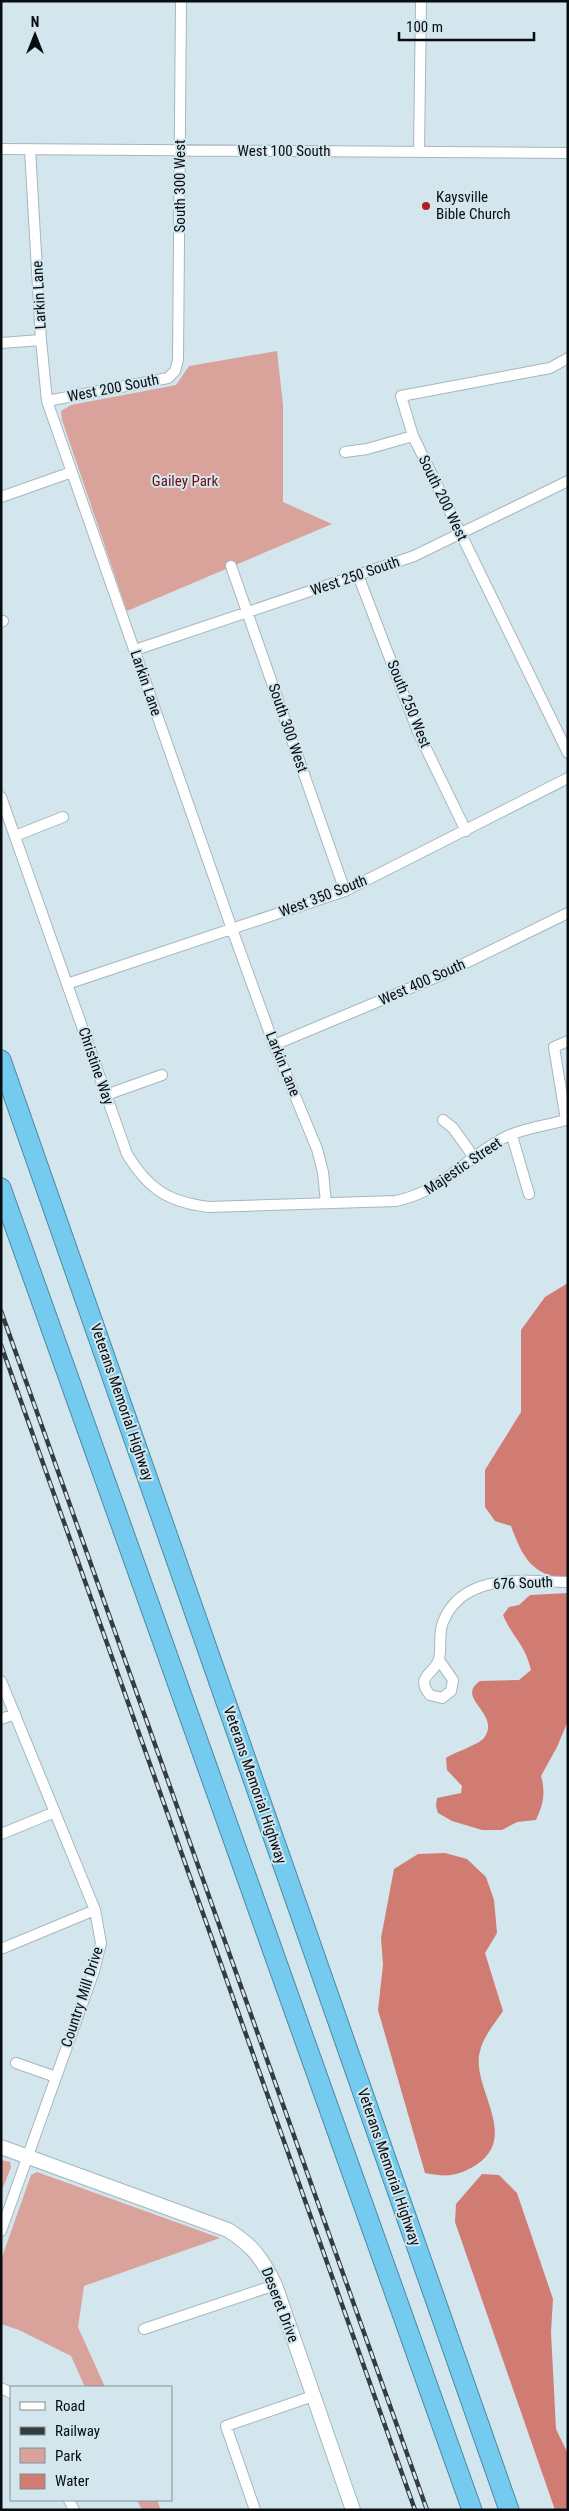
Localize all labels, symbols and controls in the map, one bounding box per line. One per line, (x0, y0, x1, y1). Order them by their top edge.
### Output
north arrow (10, 10, 60, 60)
scale bar (399, 10, 534, 42)
text: N (31, 14, 39, 30)
text: 100 m (406, 18, 443, 36)
street label: South 300 West (171, 140, 189, 232)
street label: West 100 South (238, 142, 330, 160)
place label: Kaysville Bible Church (436, 188, 511, 223)
marker: Kaysville Bible Church (420, 200, 432, 212)
street label: Larkin Lane (28, 260, 50, 330)
street label: West 200 South (66, 370, 160, 406)
street label: South 200 West (415, 452, 471, 544)
park label: Gailey Park (152, 472, 218, 490)
street label: West 250 South (308, 552, 402, 600)
street label: Larkin Lane (126, 648, 166, 718)
street label: South 250 West (383, 658, 435, 750)
street label: South 300 West (264, 681, 312, 775)
street label: West 350 South (276, 871, 370, 921)
street label: West 400 South (376, 955, 468, 1009)
street label: Christine Way (74, 1025, 118, 1107)
street label: Larkin Lane (262, 1029, 304, 1099)
street label: Majestic Street (421, 1134, 505, 1198)
street label: Veterans Memorial Highway (87, 1321, 157, 1483)
street label: 676 South (493, 1573, 553, 1593)
street label: Veterans Memorial Highway (220, 1704, 290, 1866)
street label: Country Mill Drive (57, 1945, 107, 2049)
street label: Veterans Memorial Highway (354, 2086, 424, 2248)
street label: Deseret Drive (257, 2265, 303, 2345)
legend (10, 2386, 172, 2501)
text: Road (55, 2397, 85, 2415)
text: Railway (55, 2422, 100, 2440)
text: Park (55, 2447, 82, 2465)
text: Water (55, 2472, 90, 2490)

